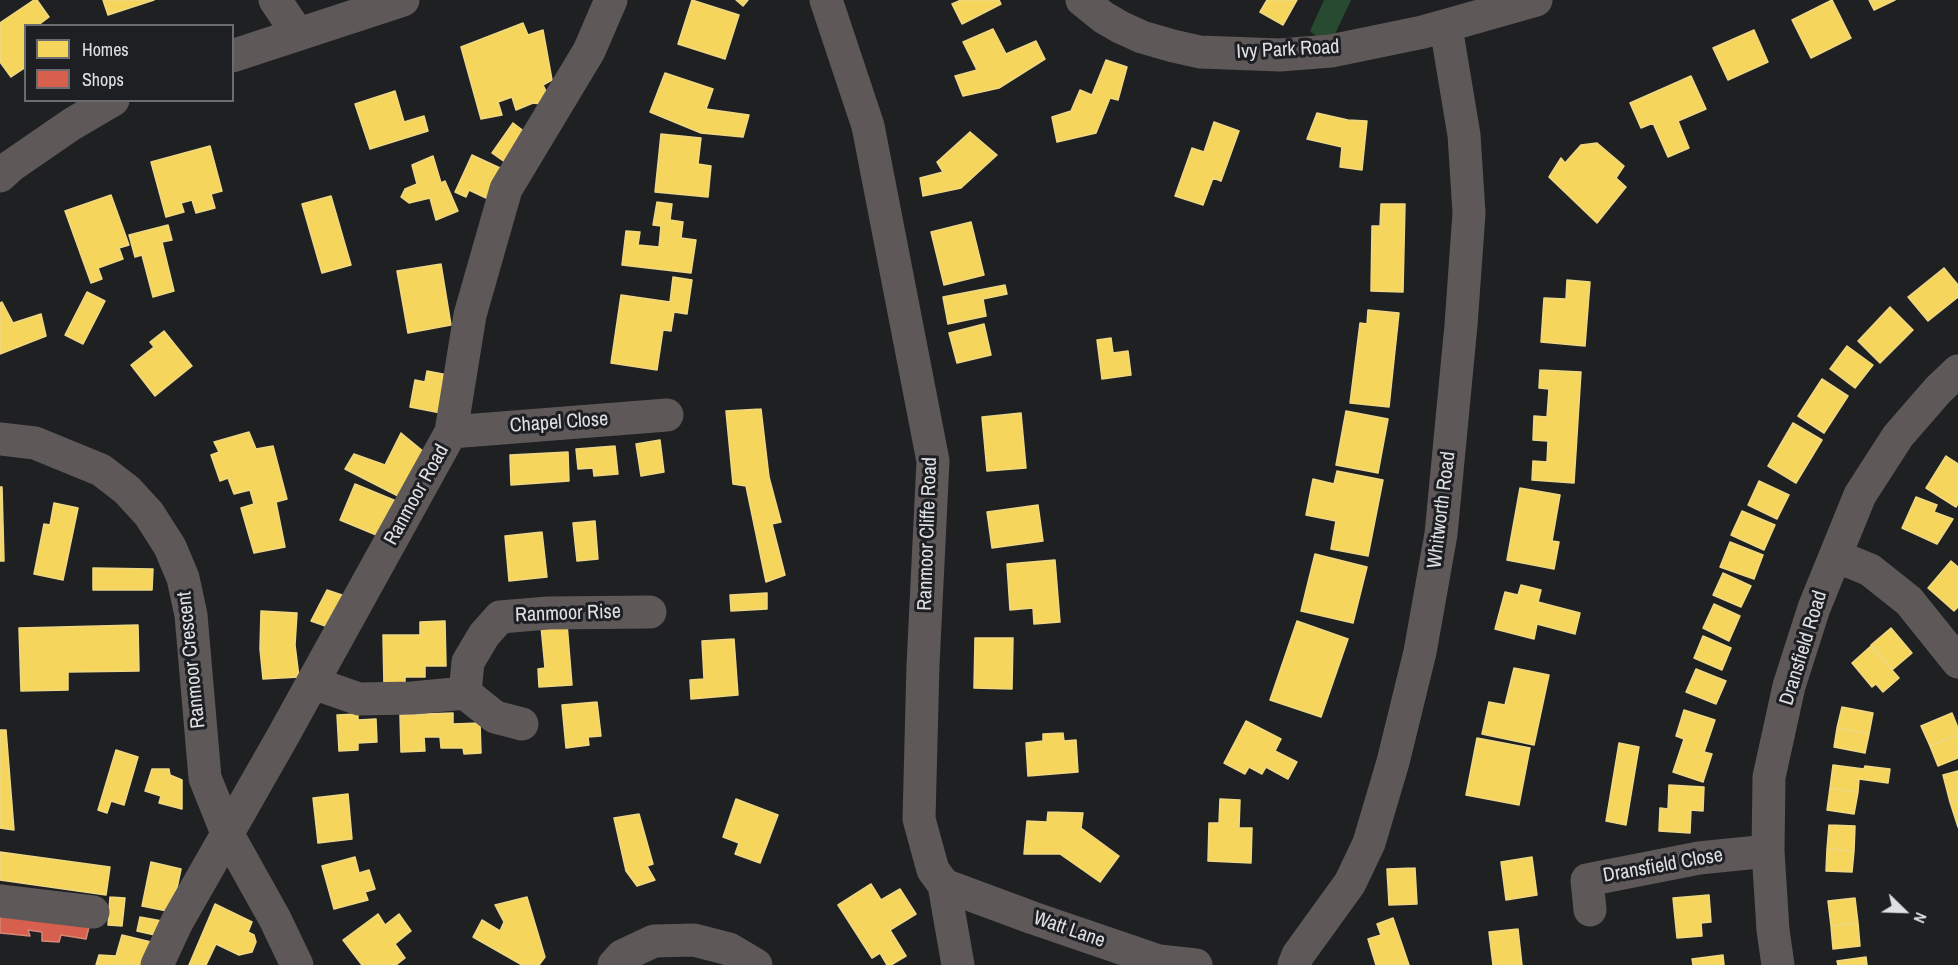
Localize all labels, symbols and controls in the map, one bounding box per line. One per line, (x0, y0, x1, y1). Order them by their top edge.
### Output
legend (24, 24, 234, 102)
street label: Ivy Park Road (1236, 35, 1340, 65)
text: Homes (82, 37, 129, 62)
text: Shops (82, 67, 124, 92)
street label: Chapel Close (509, 408, 609, 438)
street label: Ranmoor Road (380, 441, 454, 549)
street label: Whitworth Road (1423, 450, 1461, 570)
street label: Ranmoor Cliffe Road (913, 457, 943, 611)
street label: Dransfield Road (1775, 588, 1833, 708)
street label: Ranmoor Crescent (173, 590, 211, 730)
street label: Ranmoor Rise (515, 600, 621, 628)
street label: Dransfield Close (1601, 844, 1725, 888)
north arrow (1874, 881, 1934, 941)
street label: Watt Lane (1030, 907, 1108, 953)
text: N (1909, 909, 1933, 927)

